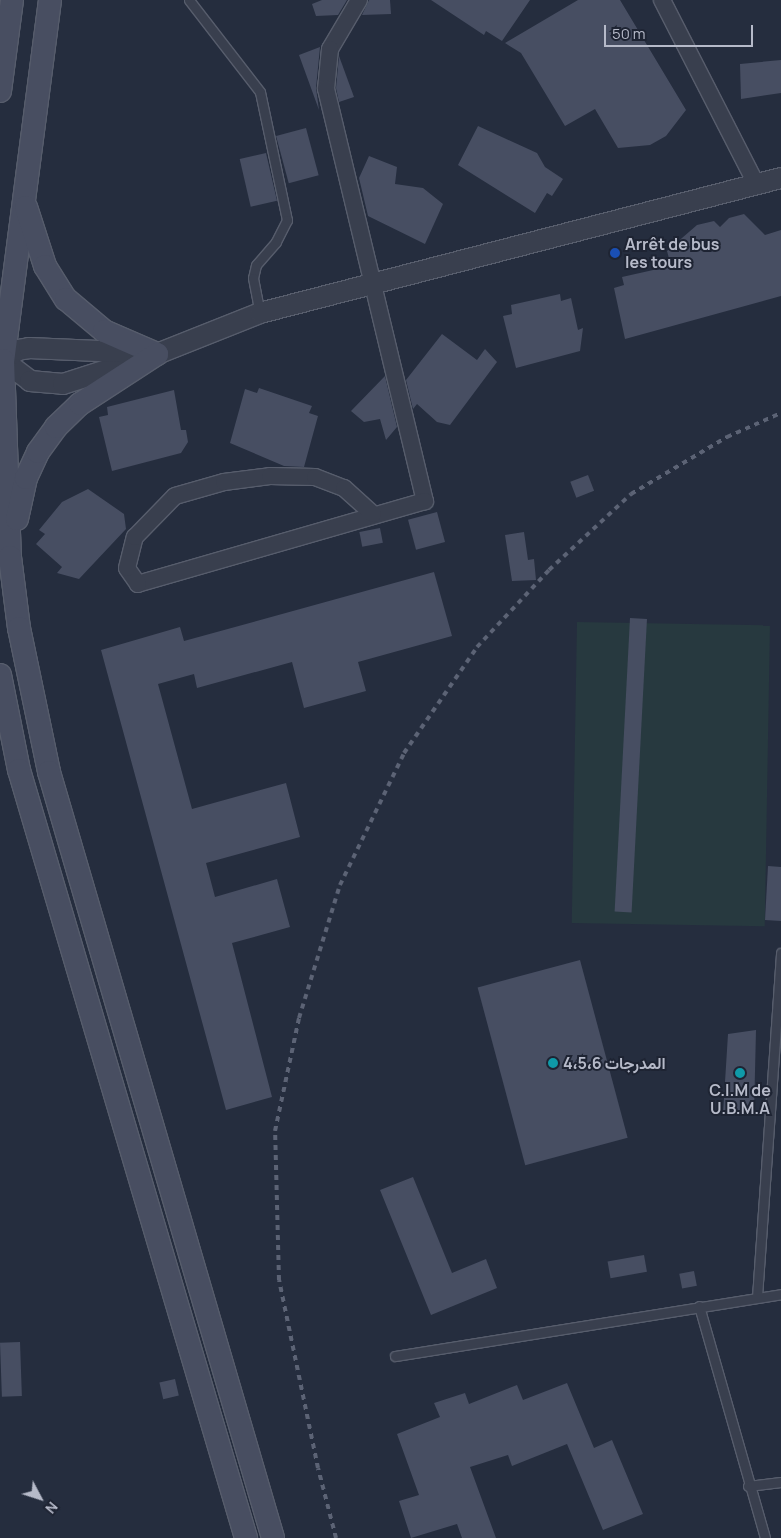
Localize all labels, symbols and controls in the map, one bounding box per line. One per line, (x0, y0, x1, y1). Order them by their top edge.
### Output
scale bar (606, 15, 755, 47)
text: 50 m (612, 23, 646, 44)
place label: Arrêt de bus les tours (625, 234, 719, 272)
marker: Arrêt de bus les tours (609, 247, 621, 259)
place label: المدرجات 4،5،6 (563, 1053, 666, 1073)
marker: المدرجات 4،5،6 (547, 1057, 559, 1069)
marker: C.I.M de U.B.M.A (734, 1067, 746, 1079)
place label: C.I.M de U.B.M.A (709, 1080, 771, 1118)
north arrow (15, 1473, 65, 1523)
text: N (41, 1498, 62, 1518)

